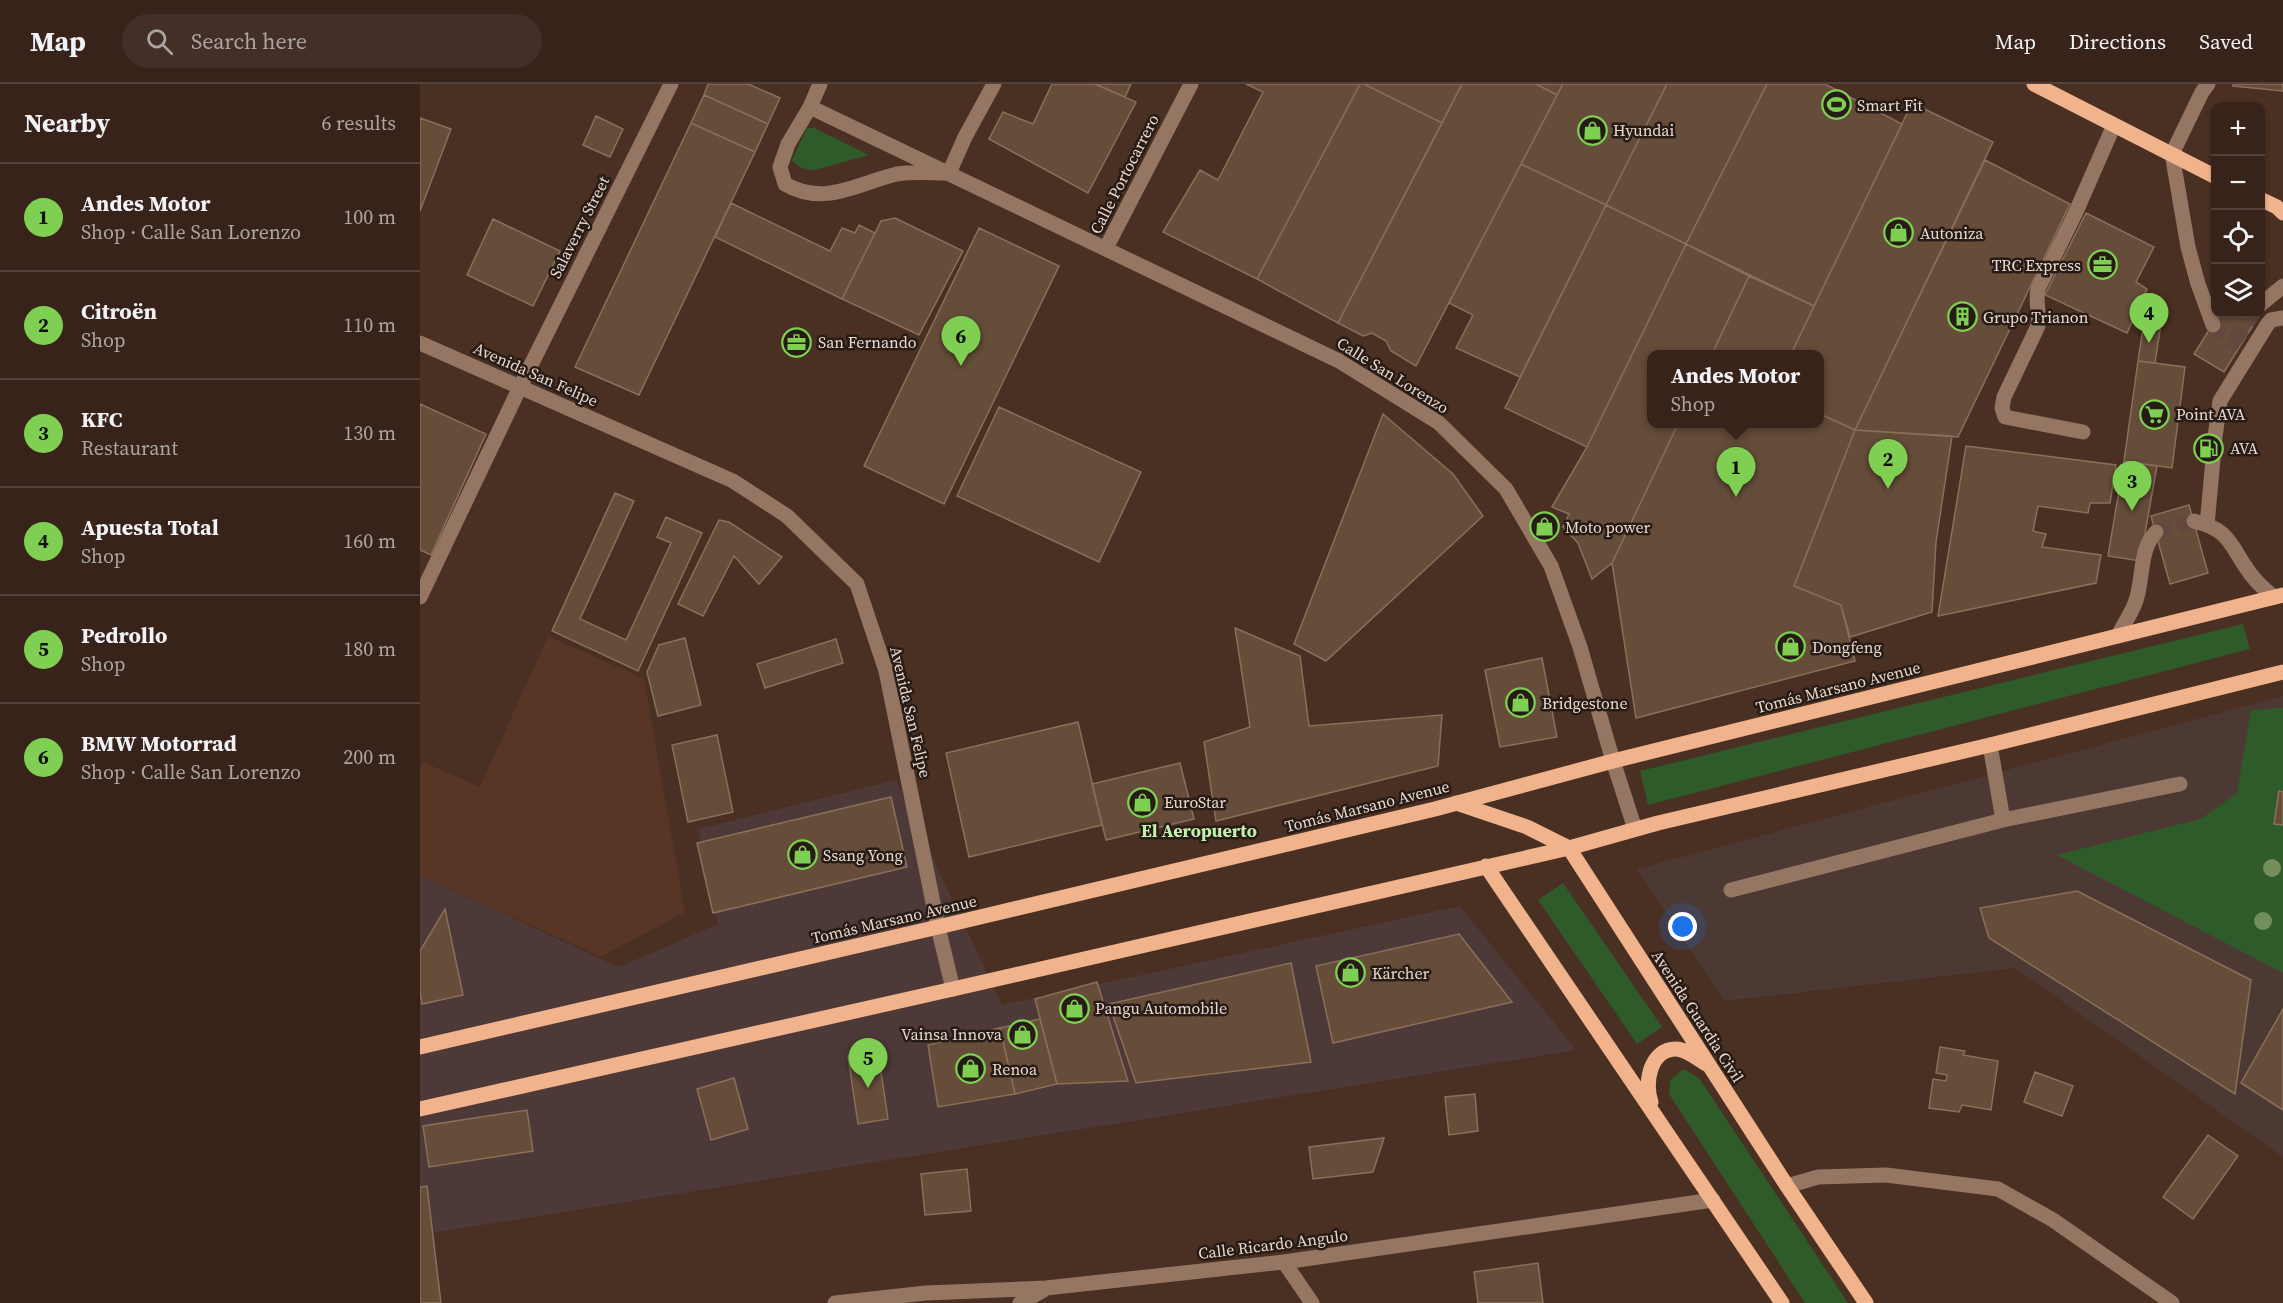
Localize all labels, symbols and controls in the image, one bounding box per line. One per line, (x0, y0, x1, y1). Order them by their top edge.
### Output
search box (122, 14, 542, 68)
text: Map (30, 22, 86, 60)
icon: search (143, 25, 176, 58)
text: Search here (191, 26, 307, 56)
text: Map (1995, 27, 2036, 56)
text: Directions (2069, 27, 2166, 56)
text: Saved (2199, 27, 2253, 56)
sports icon: Smart Fit (1820, 89, 1852, 121)
place label: Smart Fit (1857, 94, 1924, 116)
map controls (2211, 102, 2265, 318)
button: + (2211, 102, 2265, 156)
text: Nearby (24, 105, 110, 141)
text: 6 results (321, 109, 396, 137)
street label: Calle Portocarrero (1084, 110, 1164, 238)
shop icon: Hyundai (1576, 114, 1608, 146)
place label: Hyundai (1613, 119, 1674, 141)
button: − (2211, 156, 2265, 210)
street label: Salaverry Street (544, 172, 615, 282)
text: Andes Motor (81, 188, 211, 218)
text: 1 (38, 203, 49, 231)
text: 100 m (343, 203, 396, 231)
button: locate (2211, 210, 2265, 264)
shop icon: Autoniza (1883, 217, 1915, 249)
text: Shop · Calle San Lorenzo (81, 218, 301, 246)
place label: Autoniza (1920, 222, 1984, 244)
office icon: TRC Express (2086, 249, 2118, 281)
place label: TRC Express (1992, 254, 2081, 276)
button: layers (2211, 264, 2265, 318)
pin: 4 (2130, 294, 2168, 343)
text: Citroën (81, 296, 157, 326)
building icon: Grupo Trianon (1946, 301, 1978, 333)
place label: Grupo Trianon (1983, 306, 2089, 328)
text: 2 (38, 311, 49, 339)
text: 110 m (343, 311, 396, 339)
pin: 6 (942, 316, 980, 366)
text: Shop (81, 326, 126, 354)
office icon: San Fernando (781, 326, 813, 358)
place label: San Fernando (818, 331, 917, 353)
street label: Calle San Lorenzo (1333, 332, 1453, 418)
street label: Avenida San Felipe (470, 337, 602, 411)
popup (1647, 350, 1824, 428)
text: Andes Motor (1671, 360, 1800, 390)
text: Shop (1671, 390, 1715, 418)
supermarket icon: Point AVA (2139, 398, 2171, 430)
place label: Point AVA (2176, 403, 2246, 425)
text: KFC (81, 404, 123, 434)
text: 3 (38, 419, 49, 447)
text: 130 m (343, 419, 396, 447)
fuel station icon: AVA (2193, 432, 2225, 464)
text: Restaurant (81, 434, 178, 462)
place label: AVA (2230, 437, 2259, 459)
pin: 2 (1868, 440, 1908, 489)
pin: 1 (1716, 448, 1756, 497)
pin: 3 (2112, 462, 2152, 511)
shop icon: Moto power (1528, 511, 1560, 543)
text: Apuesta Total (81, 512, 219, 542)
place label: Moto power (1565, 516, 1651, 538)
text: 4 (38, 527, 49, 555)
text: 160 m (343, 527, 396, 555)
text: Shop (81, 542, 126, 570)
text: Pedrollo (81, 620, 167, 650)
shop icon: Dongfeng (1775, 631, 1807, 663)
text: 5 (38, 635, 49, 663)
text: 180 m (343, 635, 396, 663)
place label: Dongfeng (1812, 636, 1882, 658)
street label: Avenida San Felipe (885, 644, 937, 780)
text: Shop (81, 650, 126, 678)
street label: Tomás Marsano Avenue (1753, 656, 1923, 718)
shop icon: Bridgestone (1505, 687, 1537, 719)
place label: Bridgestone (1542, 692, 1628, 714)
text: BMW Motorrad (81, 728, 237, 758)
text: 6 (38, 743, 49, 771)
text: 200 m (343, 743, 396, 771)
text: Shop · Calle San Lorenzo (81, 758, 301, 786)
street label: Tomás Marsano Avenue (1282, 775, 1452, 837)
shop icon: EuroStar (1127, 786, 1159, 818)
place label: EuroStar (1164, 791, 1226, 813)
district label: El Aeropuerto (1141, 818, 1257, 843)
shop icon: Ssang Yong (786, 839, 818, 871)
place label: Ssang Yong (823, 844, 903, 866)
street label: Tomás Marsano Avenue (809, 889, 979, 949)
your location (1668, 912, 1697, 941)
street label: Avenida Guardia Civil (1647, 946, 1749, 1087)
shop icon: Kärcher (1335, 957, 1367, 989)
place label: Kärcher (1372, 962, 1430, 984)
shop icon: Pangu Automobile (1058, 992, 1090, 1024)
place label: Pangu Automobile (1095, 997, 1227, 1019)
shop icon: Vainsa Innova (1007, 1018, 1039, 1050)
place label: Vainsa Innova (901, 1023, 1003, 1045)
pin: 5 (848, 1038, 888, 1088)
shop icon: Renoa (955, 1053, 987, 1085)
place label: Renoa (992, 1058, 1038, 1080)
street label: Calle Ricardo Angulo (1197, 1224, 1349, 1264)

